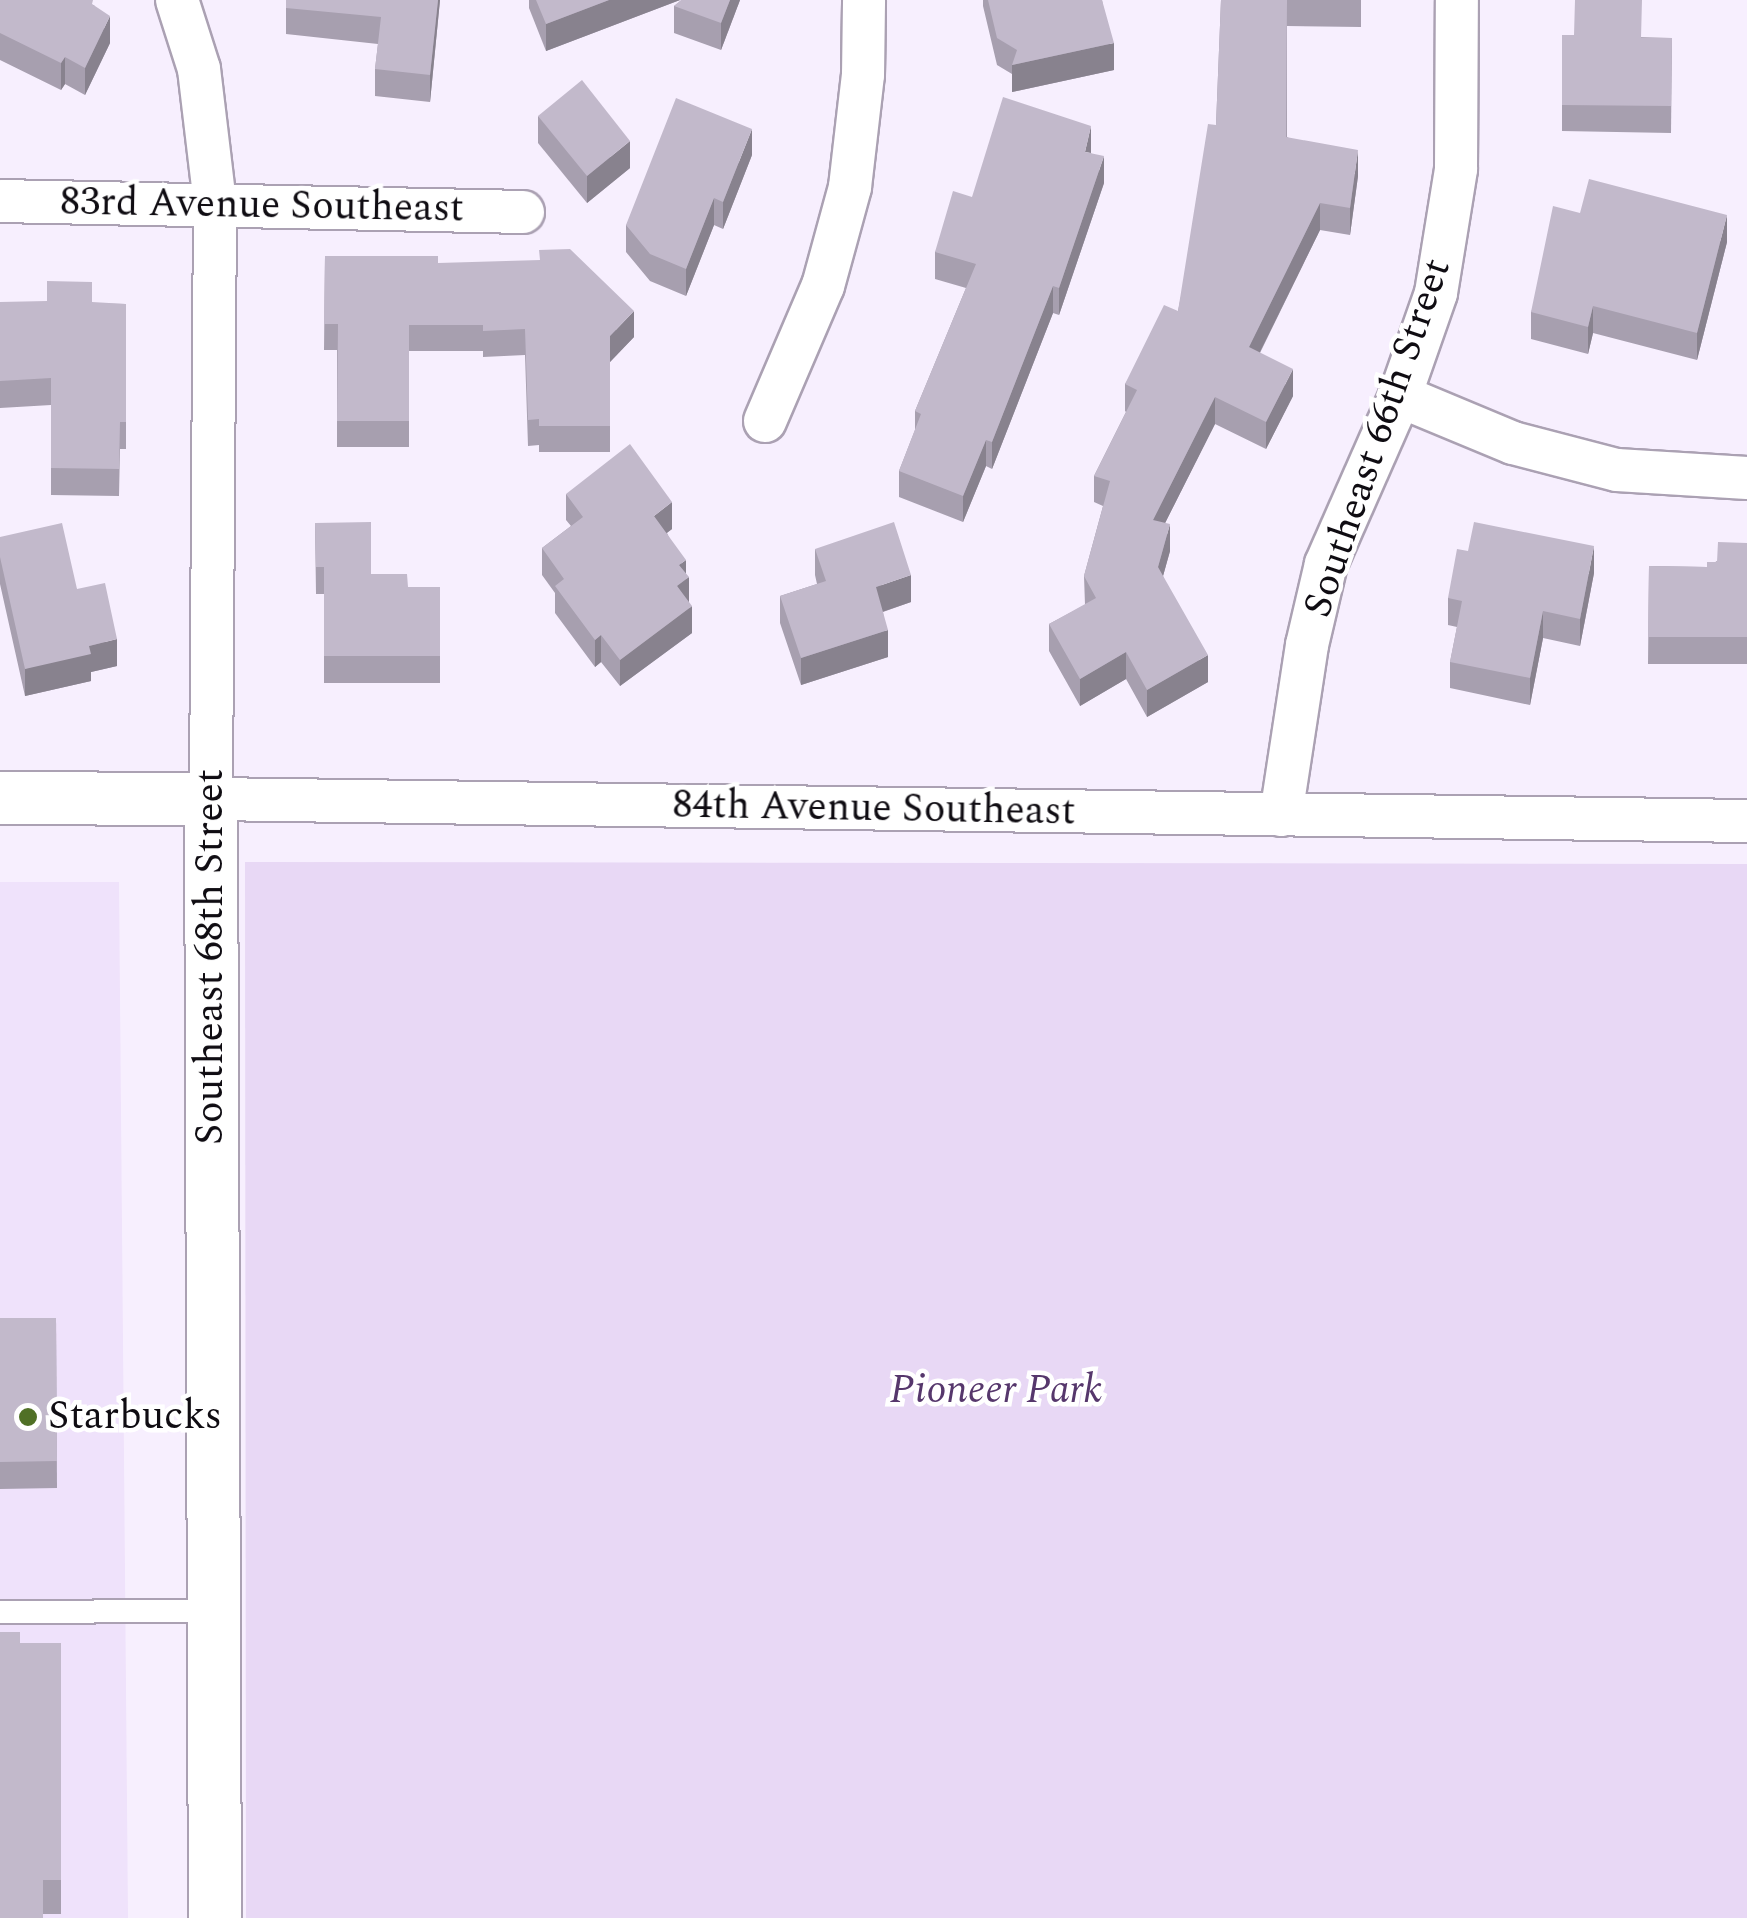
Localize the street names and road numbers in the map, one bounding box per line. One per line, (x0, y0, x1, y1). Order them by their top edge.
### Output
street label: 83rd Avenue Southeast (60, 178, 464, 234)
street label: Southeast 66th Street (1294, 252, 1462, 624)
street label: Southeast 68th Street (187, 769, 235, 1145)
street label: 84th Avenue Southeast (672, 781, 1076, 837)

